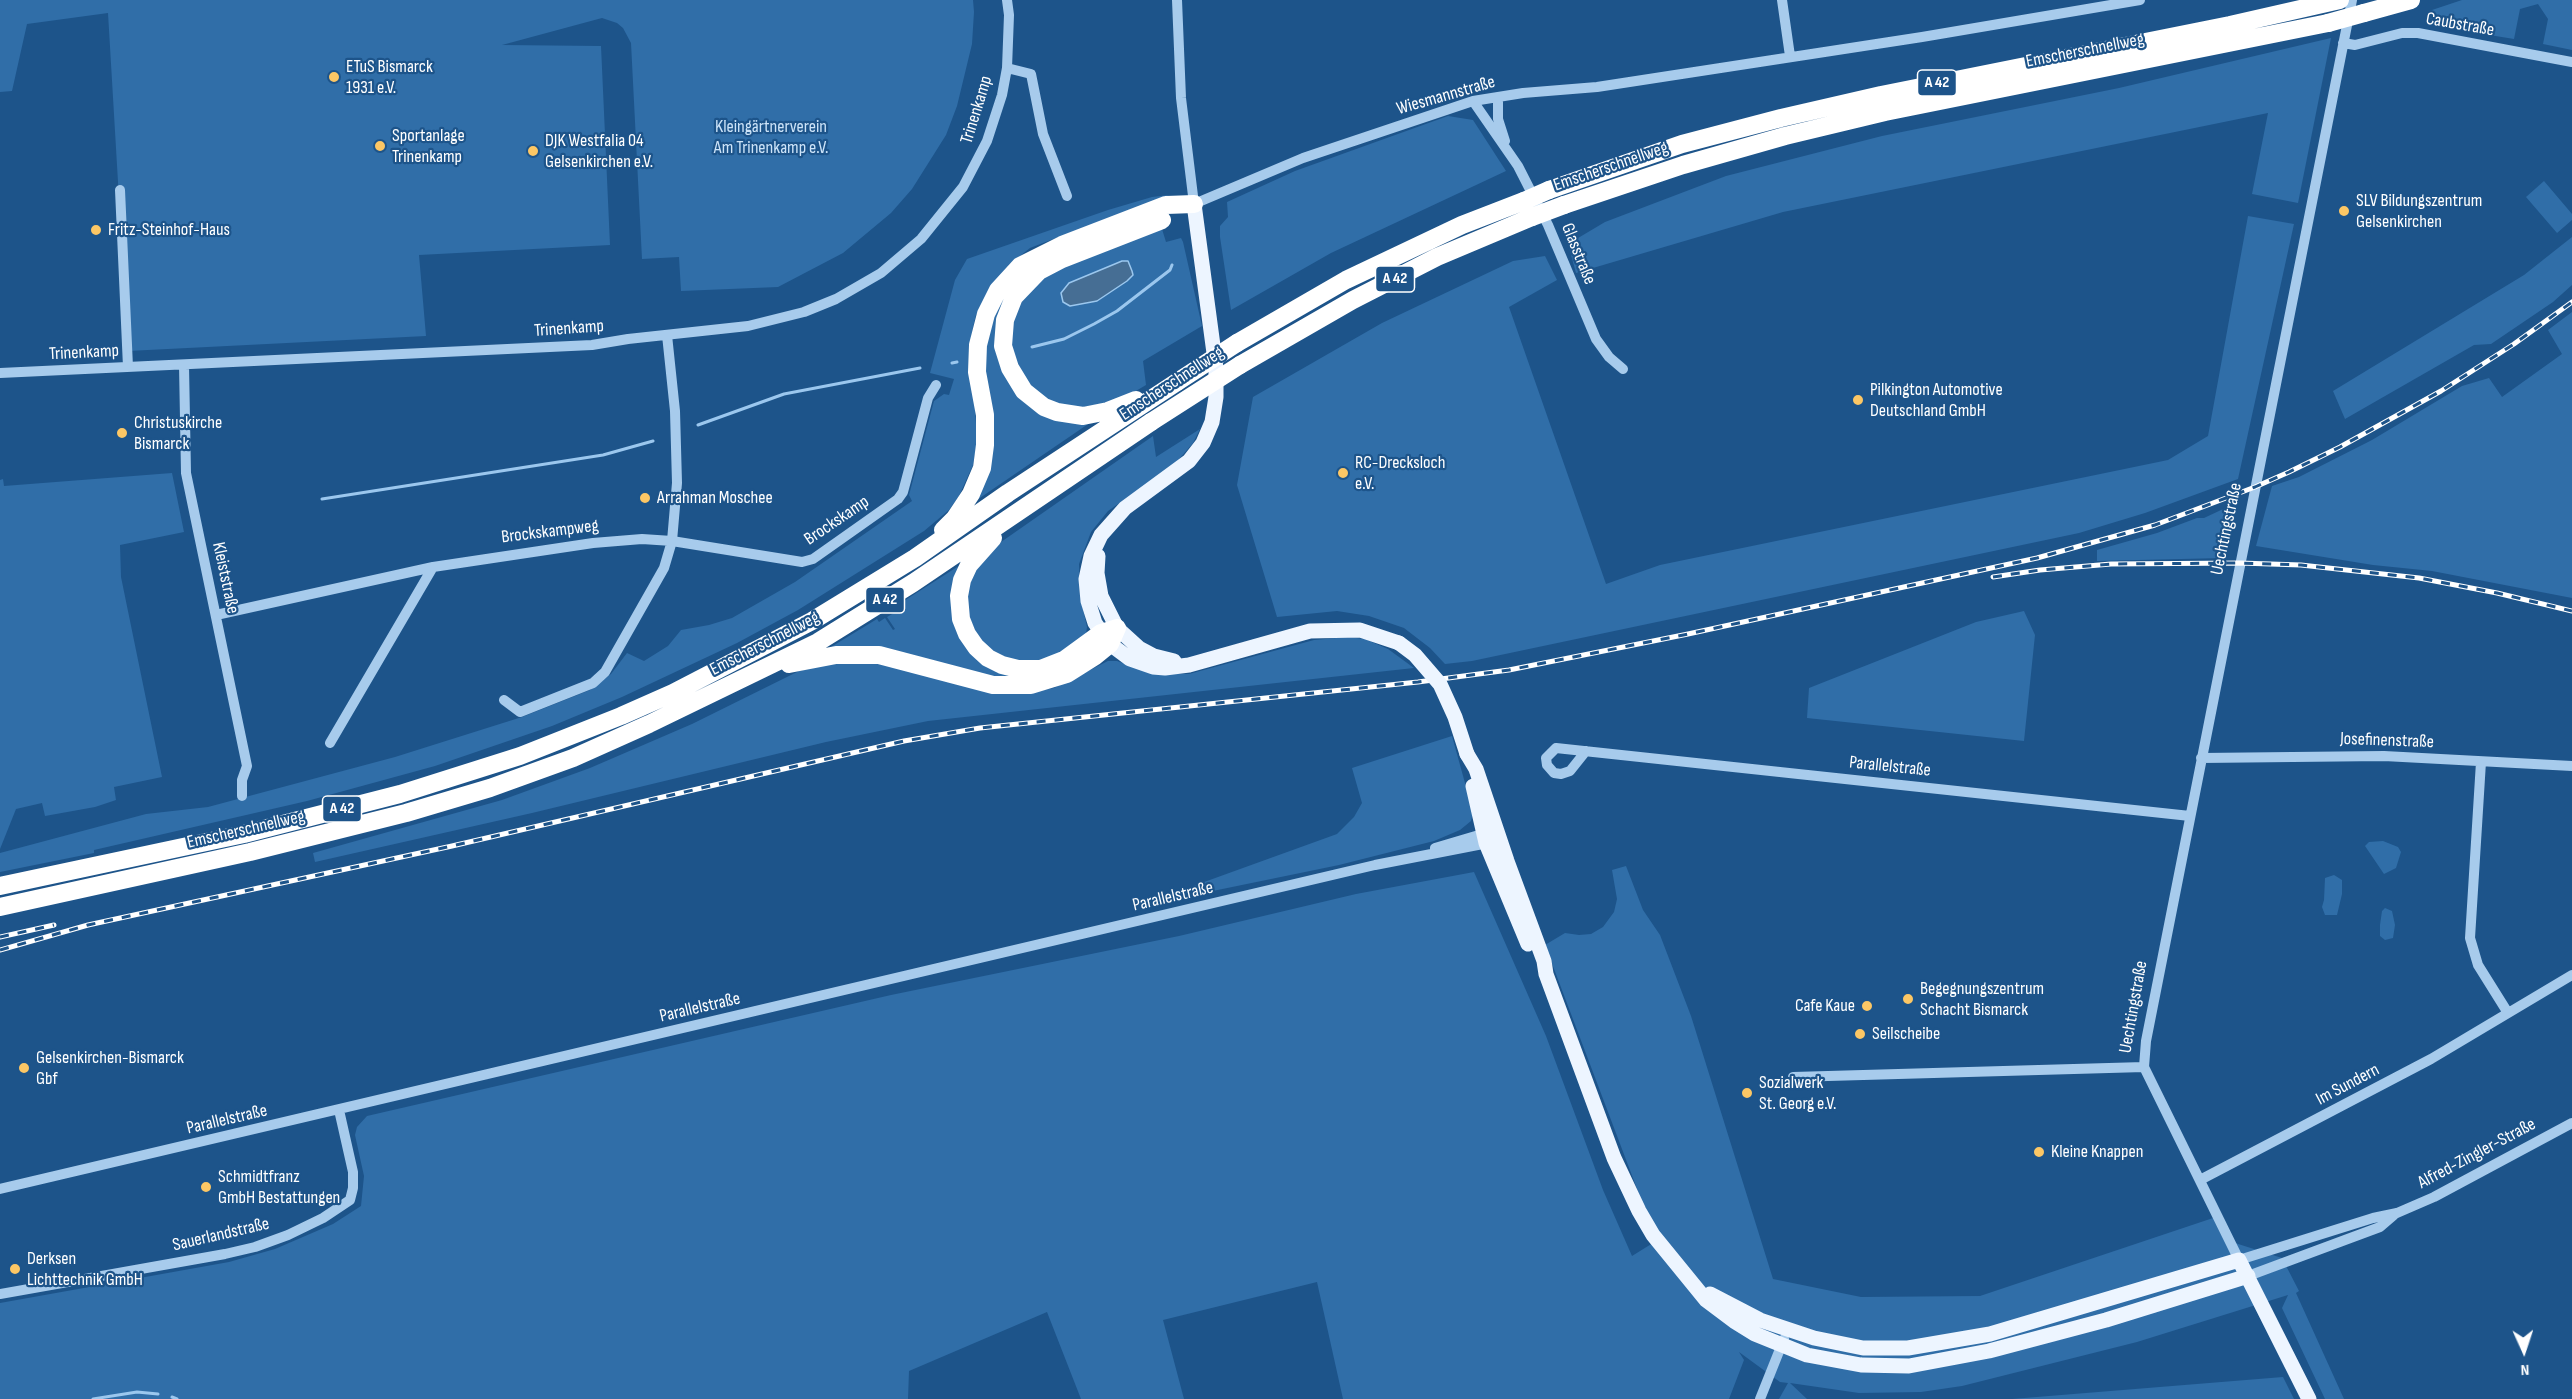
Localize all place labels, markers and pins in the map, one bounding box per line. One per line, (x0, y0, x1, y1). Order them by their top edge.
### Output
place label: ETuS Bismarck 1931 e.V. (346, 56, 433, 98)
marker: ETuS Bismarck 1931 e.V. (327, 70, 341, 84)
place label: Sportanlage Trinenkamp (392, 125, 465, 168)
place label: DJK Westfalia 04 Gelsenkirchen e.V. (545, 130, 653, 172)
marker: Sportanlage Trinenkamp (373, 139, 387, 153)
marker: DJK Westfalia 04 Gelsenkirchen e.V. (526, 144, 540, 158)
place label: SLV Bildungszentrum Gelsenkirchen (2356, 190, 2482, 232)
marker: SLV Bildungszentrum Gelsenkirchen (2337, 204, 2351, 218)
place label: Fritz-Steinhof-Haus (108, 219, 230, 241)
marker: Fritz-Steinhof-Haus (89, 223, 103, 237)
place label: Pilkington Automotive Deutschland GmbH (1870, 379, 2003, 422)
marker: Pilkington Automotive Deutschland GmbH (1851, 393, 1865, 407)
place label: Christuskirche Bismarck (134, 412, 222, 454)
marker: Christuskirche Bismarck (115, 426, 129, 440)
place label: RC-Drecksloch e.V. (1355, 452, 1445, 494)
marker: RC-Drecksloch e.V. (1336, 466, 1350, 480)
place label: Arrahman Moschee (657, 487, 773, 509)
marker: Arrahman Moschee (638, 491, 652, 505)
place label: Begegnungszentrum Schacht Bismarck (1920, 978, 2044, 1020)
marker: Begegnungszentrum Schacht Bismarck (1901, 992, 1915, 1006)
place label: Cafe Kaue (1795, 995, 1855, 1017)
marker: Cafe Kaue (1860, 999, 1874, 1013)
place label: Seilscheibe (1872, 1023, 1940, 1045)
marker: Seilscheibe (1853, 1027, 1867, 1041)
place label: Gelsenkirchen-Bismarck Gbf (36, 1047, 184, 1090)
marker: Gelsenkirchen-Bismarck Gbf (17, 1061, 31, 1075)
place label: Sozialwerk St. Georg e.V. (1759, 1072, 1836, 1114)
marker: Sozialwerk St. Georg e.V. (1740, 1086, 1754, 1100)
place label: Kleine Knappen (2051, 1141, 2143, 1163)
marker: Kleine Knappen (2032, 1145, 2046, 1159)
place label: Schmidtfranz GmbH Bestattungen (218, 1166, 340, 1208)
marker: Schmidtfranz GmbH Bestattungen (199, 1180, 213, 1194)
place label: Derksen Lichttechnik GmbH (27, 1248, 143, 1290)
marker: Derksen Lichttechnik GmbH (8, 1262, 22, 1276)

